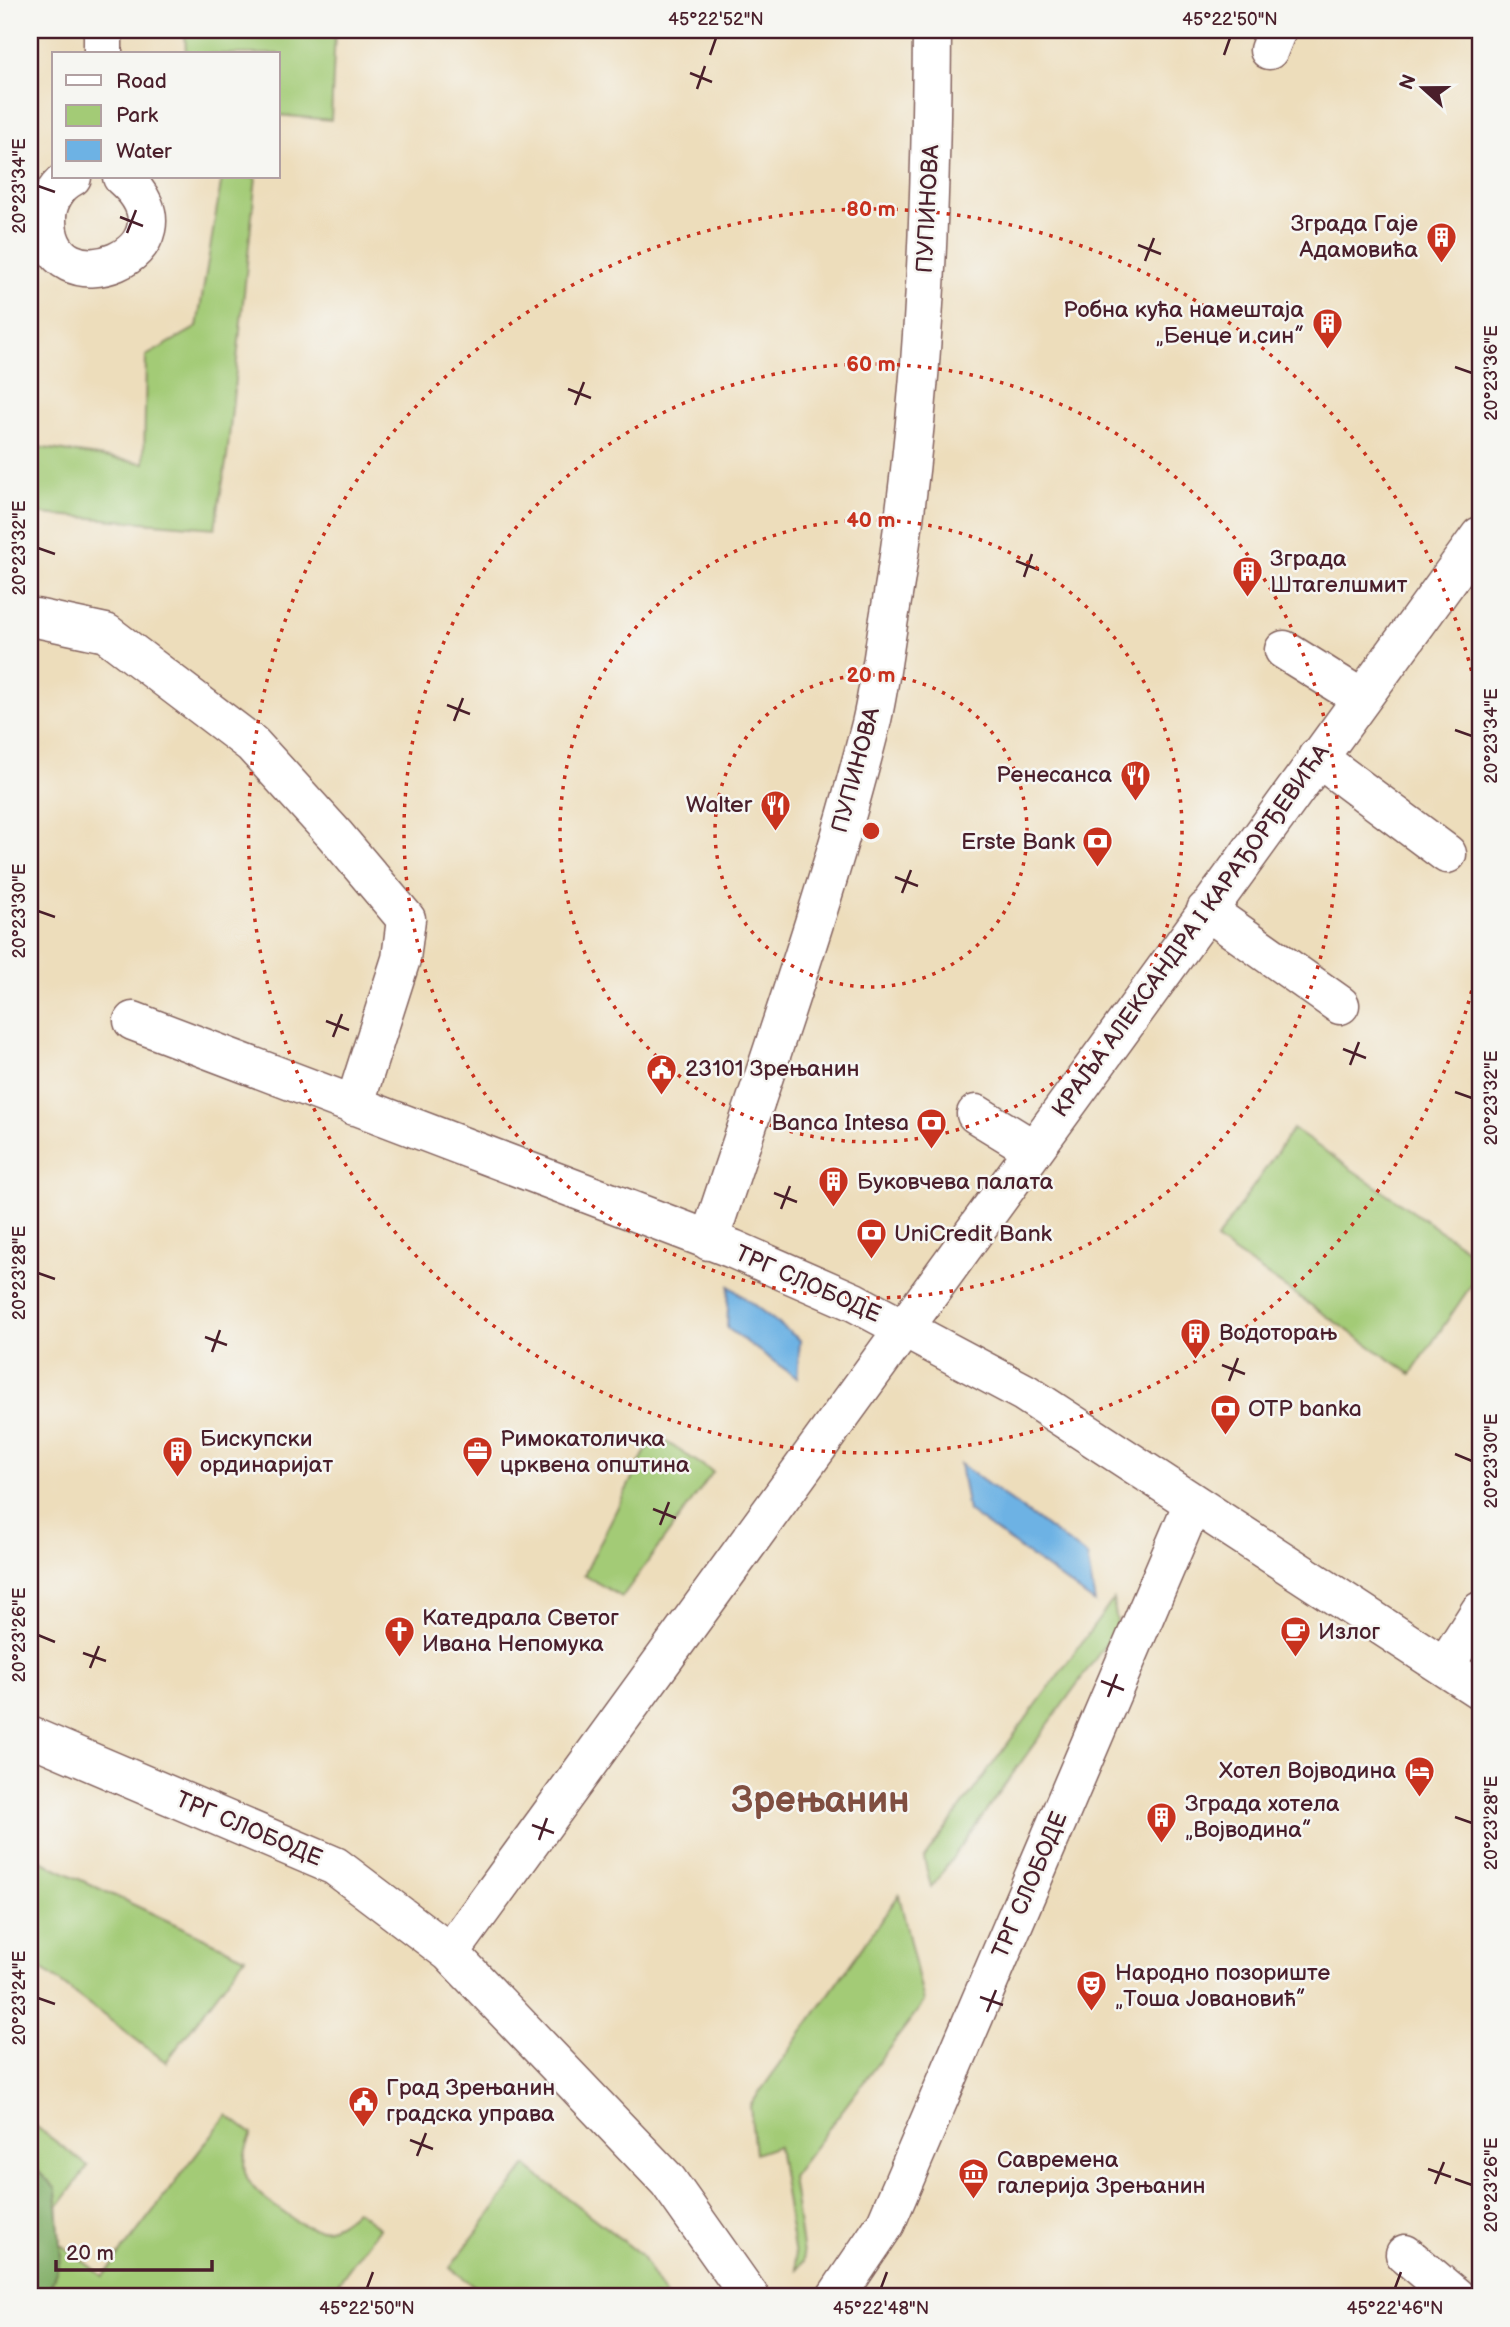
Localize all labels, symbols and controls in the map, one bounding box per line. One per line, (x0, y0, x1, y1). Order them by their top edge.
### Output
text: 45°22'52"N (668, 9, 764, 30)
text: 45°22'50"N (1182, 9, 1278, 30)
legend (52, 52, 280, 178)
north arrow (1388, 52, 1458, 122)
text: Road (116, 69, 167, 94)
text: N (1395, 72, 1422, 93)
text: Park (116, 103, 159, 128)
text: 20°23'34"E (9, 138, 30, 234)
text: Water (116, 139, 172, 164)
street label: ПУПИНОВА (911, 144, 945, 274)
text: 80 m (846, 197, 896, 222)
place label: Зграда Гаје Адамовића (1291, 210, 1418, 264)
building icon: Зграда Гаје Адамовића (1424, 220, 1458, 264)
place label: Робна кућа намештаја „Бенце и син” (1063, 296, 1304, 350)
building icon: Робна кућа намештаја „Бенце и син” (1310, 306, 1344, 350)
text: 20°23'36"E (1481, 325, 1502, 421)
text: 60 m (846, 352, 896, 377)
text: 20°23'32"E (9, 500, 30, 596)
text: 40 m (846, 508, 896, 533)
place label: Зграда Штагелшмит (1270, 545, 1408, 599)
building icon: Зграда Штагелшмит (1230, 555, 1264, 599)
text: 20 m (847, 663, 895, 688)
text: 20°23'34"E (1481, 688, 1502, 784)
street label: ПУПИНОВА (826, 704, 886, 836)
street label: КРАЉА АЛЕКСАНДРА I КАРАЂОРЂЕВИЋА (1046, 739, 1336, 1123)
restaurant icon: Ренесанса (1118, 758, 1152, 802)
place label: Ренесанса (996, 761, 1112, 789)
restaurant icon: Walter (758, 788, 792, 832)
place label: Walter (686, 791, 753, 819)
centre of rings (859, 819, 883, 843)
bank icon: Erste Bank (1081, 825, 1115, 869)
place label: Erste Bank (961, 828, 1076, 856)
text: 20°23'30"E (9, 863, 30, 959)
text: 20°23'32"E (1481, 1050, 1502, 1146)
public building icon: 23101 Зрењанин (645, 1052, 679, 1096)
place label: 23101 Зрењанин (685, 1055, 860, 1083)
bank icon: Banca Intesa (915, 1106, 949, 1150)
place label: Banca Intesa (771, 1109, 909, 1137)
building icon: Буковчева палата (817, 1165, 851, 1209)
place label: Буковчева палата (857, 1168, 1054, 1196)
bank icon: UniCredit Bank (854, 1217, 888, 1261)
place label: UniCredit Bank (894, 1220, 1053, 1248)
text: 20°23'28"E (9, 1226, 30, 1320)
street label: ТРГ СЛОБОДЕ (731, 1239, 885, 1329)
building icon: Водоторањ (1179, 1316, 1213, 1360)
place label: Водоторањ (1219, 1319, 1337, 1347)
bank icon: OTP banka (1208, 1392, 1242, 1436)
place label: OTP banka (1248, 1395, 1362, 1423)
text: 20°23'30"E (1481, 1413, 1502, 1509)
place label: Бискупски ординаријат (200, 1425, 333, 1479)
place label: Римокатоличка црквена општина (500, 1425, 690, 1479)
building icon: Бискупски ординаријат (160, 1435, 194, 1479)
office icon: Римокатоличка црквена општина (460, 1435, 494, 1479)
text: 20°23'26"E (9, 1587, 30, 1683)
place label: Катедрала Светог Ивана Непомука (422, 1604, 619, 1658)
church icon: Катедрала Светог Ивана Непомука (382, 1614, 416, 1658)
cafe icon: Излог (1278, 1615, 1312, 1659)
place label: Излог (1318, 1618, 1380, 1646)
hotel icon: Хотел Војводина (1402, 1754, 1436, 1798)
place label: Хотел Војводина (1219, 1757, 1396, 1785)
text: 20°23'28"E (1481, 1776, 1502, 1870)
district label: Зрењанин (730, 1779, 910, 1823)
street label: ТРГ СЛОБОДЕ (171, 1786, 327, 1872)
place label: Зграда хотела „Војводина” (1185, 1790, 1340, 1844)
building icon: Зграда хотела „Војводина” (1145, 1800, 1179, 1844)
street label: ТРГ СЛОБОДЕ (987, 1807, 1073, 1963)
text: 20°23'24"E (9, 1950, 30, 2045)
place label: Народно позориште „Тоша Јовановић” (1115, 1959, 1331, 2013)
theatre icon: Народно позориште „Тоша Јовановић” (1075, 1969, 1109, 2013)
place label: Град Зрењанин градска управа (386, 2074, 555, 2128)
public building icon: Град Зрењанин градска управа (346, 2084, 380, 2128)
text: 20°23'26"E (1481, 2137, 1502, 2233)
place label: Савремена галерија Зрењанин (997, 2146, 1206, 2200)
museum icon: Савремена галерија Зрењанин (957, 2156, 991, 2200)
scale bar (56, 2229, 212, 2273)
text: 20 m (66, 2241, 114, 2266)
text: 45°22'50"N (319, 2298, 415, 2319)
text: 45°22'48"N (833, 2298, 929, 2319)
text: 45°22'46"N (1347, 2298, 1443, 2319)

